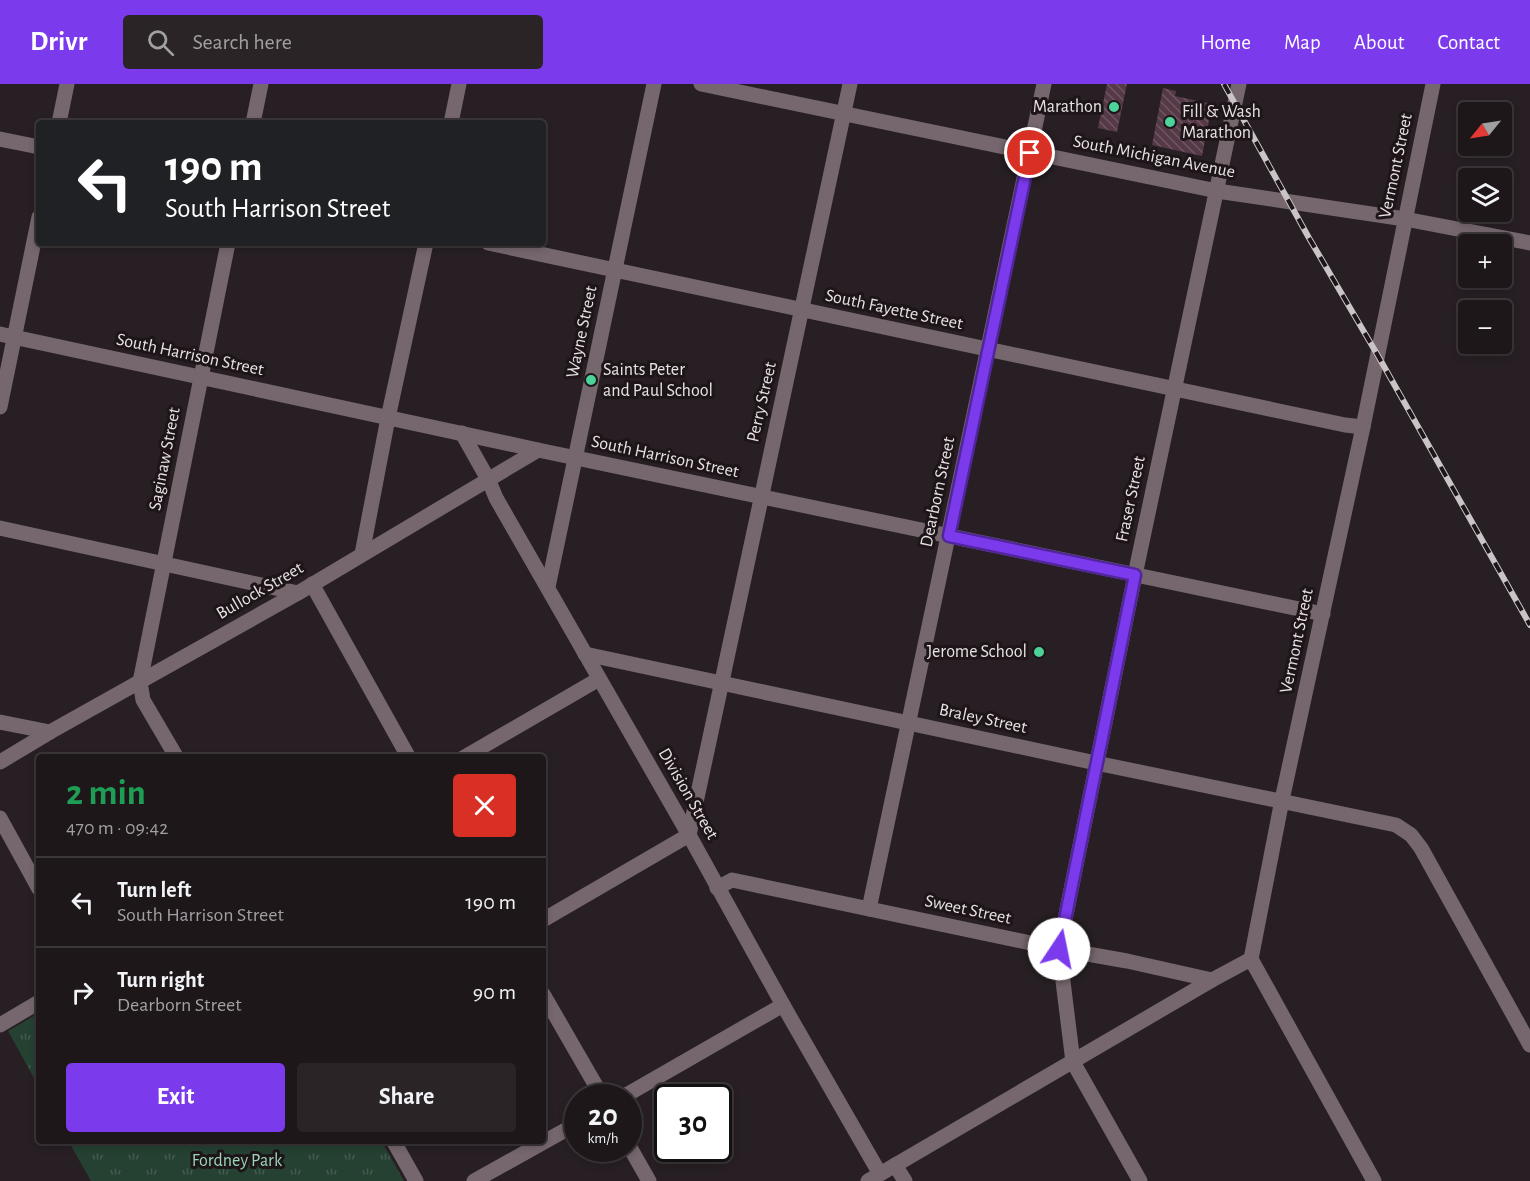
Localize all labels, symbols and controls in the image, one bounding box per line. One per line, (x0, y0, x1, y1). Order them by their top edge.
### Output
search box (123, 15, 543, 69)
icon: search (144, 26, 177, 59)
text: Drivr (30, 28, 87, 56)
text: Search here (192, 31, 292, 53)
text: Home (1200, 32, 1251, 53)
text: Map (1284, 32, 1321, 53)
text: About (1354, 32, 1404, 53)
text: Contact (1437, 32, 1500, 53)
place label: Marathon (1033, 98, 1102, 116)
marker: Marathon (1107, 100, 1121, 114)
north arrow (1458, 102, 1512, 156)
map controls (1458, 102, 1512, 354)
place label: Fill & Wash Marathon (1182, 103, 1261, 142)
street label: Vermont Street (1376, 112, 1416, 220)
marker: Fill & Wash Marathon (1163, 115, 1177, 129)
pin (1004, 127, 1055, 178)
street label: South Michigan Avenue (1071, 132, 1237, 182)
icon: arrive (1013, 136, 1046, 169)
icon: left (66, 144, 144, 222)
text: 190 m (165, 146, 263, 188)
button: layers (1458, 168, 1512, 222)
text: South Harrison Street (165, 195, 390, 222)
button: + (1458, 234, 1512, 288)
street label: Wayne Street (563, 284, 601, 380)
street label: South Fayette Street (824, 287, 965, 333)
button: − (1458, 300, 1512, 354)
street label: South Harrison Street (115, 331, 266, 379)
street label: Perry Street (744, 360, 780, 444)
place label: Saints Peter and Paul School (603, 361, 713, 400)
marker: Saints Peter and Paul School (584, 373, 598, 387)
street label: Saginaw Street (146, 406, 184, 512)
street label: South Harrison Street (590, 433, 741, 481)
street label: Dearborn Street (918, 435, 959, 549)
street label: Fraser Street (1113, 454, 1149, 544)
street label: Bullock Street (213, 559, 307, 623)
street label: Vermont Street (1277, 587, 1317, 695)
place label: Jerome School (927, 643, 1027, 661)
marker: Jerome School (1032, 645, 1046, 659)
street label: Braley Street (937, 701, 1029, 737)
street label: Division Street (655, 745, 721, 843)
button: close (453, 774, 516, 837)
text: 2 min (66, 775, 146, 811)
text: 470 m · 09:42 (66, 818, 168, 838)
text: Turn left (117, 879, 191, 901)
icon: left (66, 886, 99, 919)
text: 190 m (465, 891, 516, 913)
street label: Sweet Street (923, 892, 1013, 928)
text: South Harrison Street (117, 905, 284, 925)
position arrow (1027, 917, 1091, 981)
text: Turn right (117, 969, 204, 991)
icon: right (66, 976, 99, 1009)
text: 90 m (473, 981, 516, 1003)
text: Dearborn Street (117, 995, 242, 1015)
button: Exit (66, 1063, 285, 1132)
button: Share (297, 1063, 516, 1132)
speed limit sign: 30 (654, 1084, 732, 1162)
text: 20 (588, 1101, 618, 1131)
text: km/h (588, 1131, 618, 1146)
park label: Fordney Park (192, 1152, 283, 1170)

